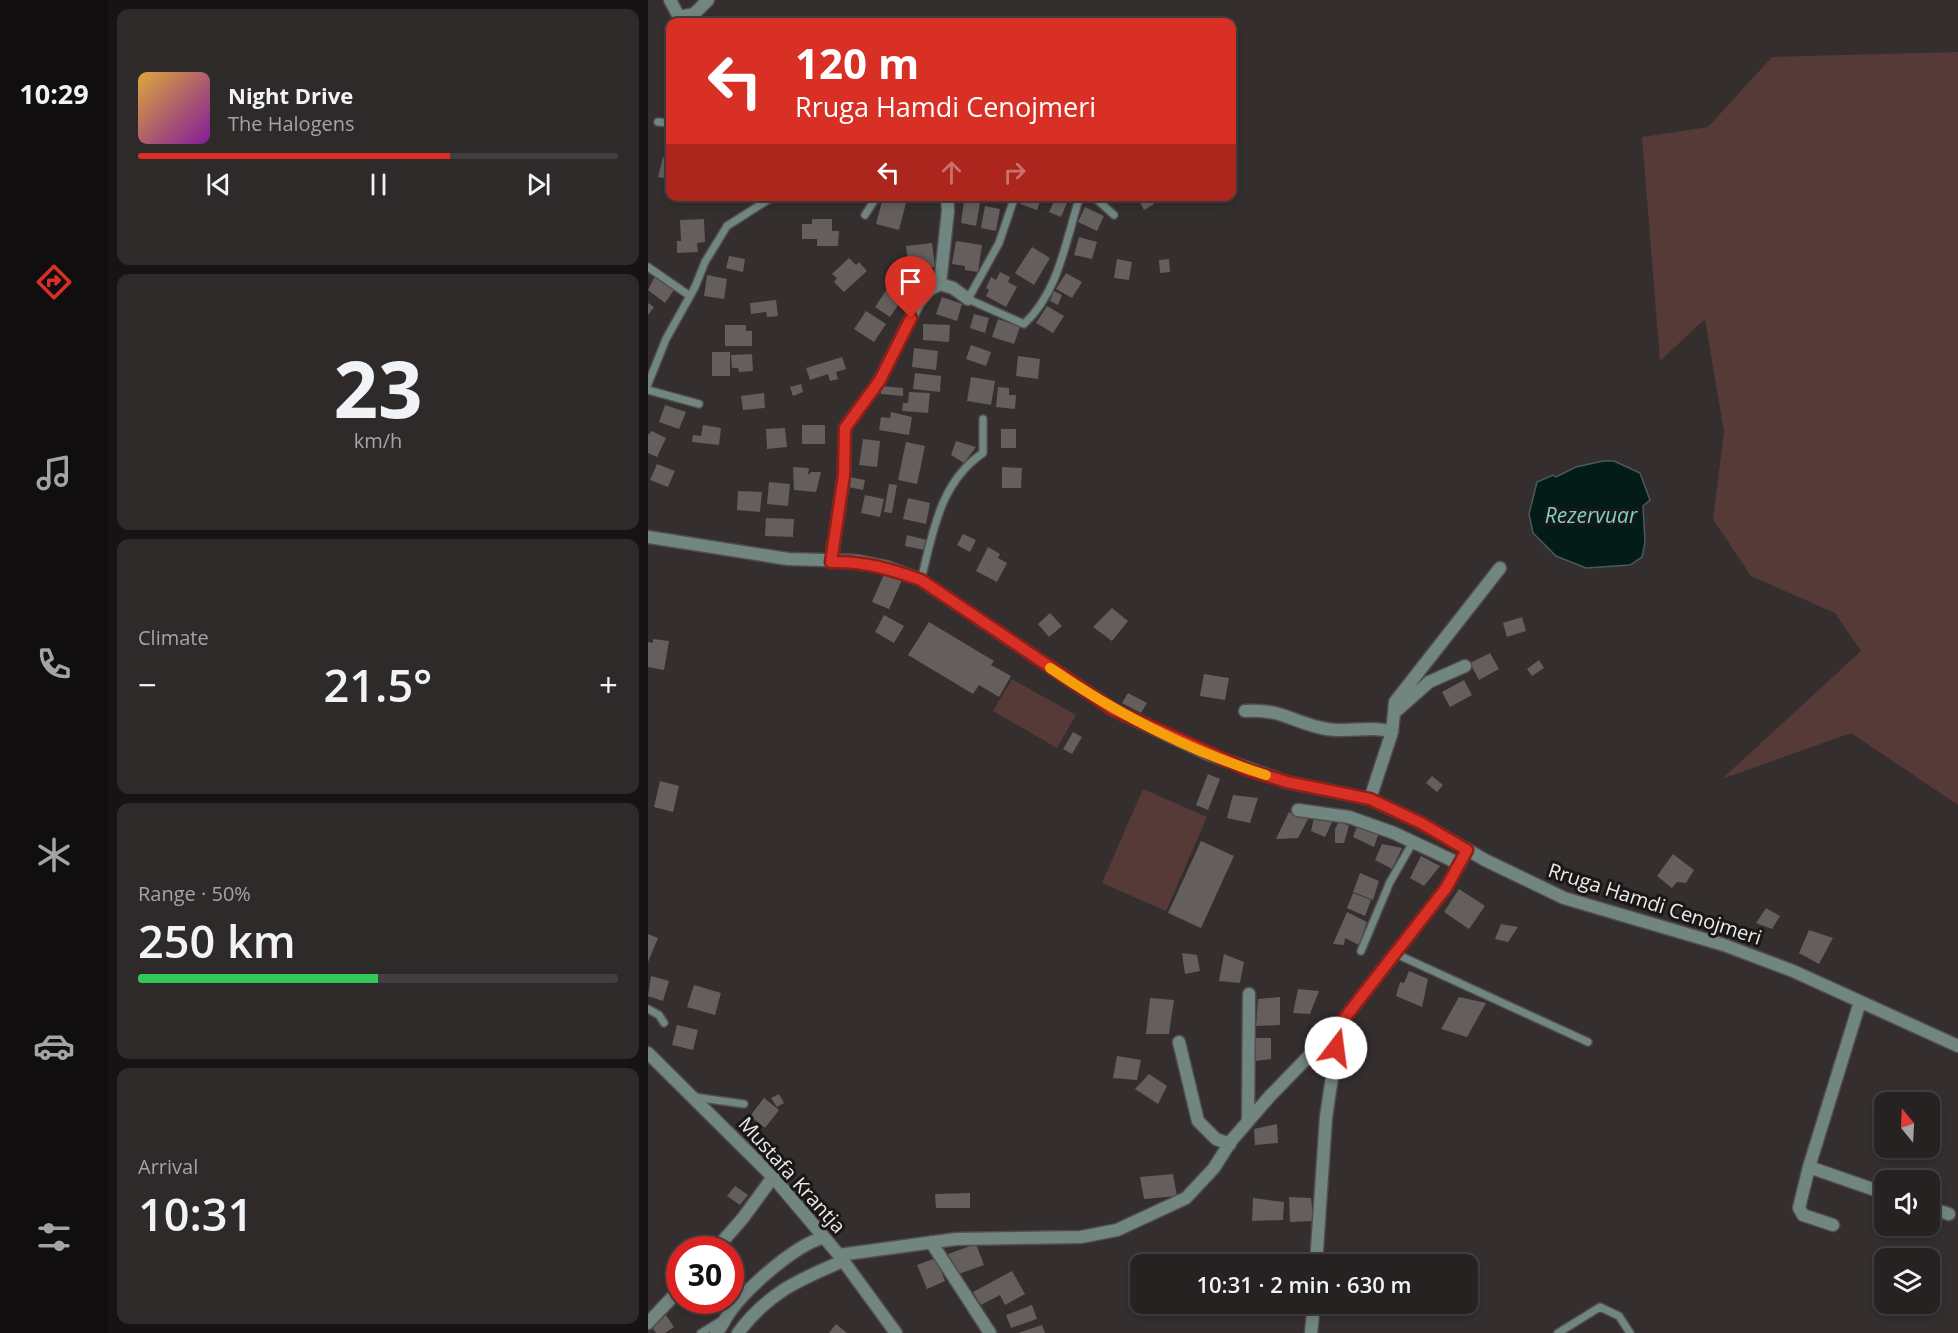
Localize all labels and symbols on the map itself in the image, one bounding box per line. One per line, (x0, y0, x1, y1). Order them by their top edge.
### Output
pin (885, 256, 936, 318)
water label: Rezervuar (1545, 501, 1638, 529)
street label: Rruga Hamdi Cenojmeri (1545, 856, 1765, 951)
position arrow (1304, 1016, 1368, 1080)
north arrow (1874, 1092, 1940, 1158)
street label: Mustafa Krantja (733, 1111, 852, 1239)
speed limit sign: 30 (666, 1236, 744, 1314)

